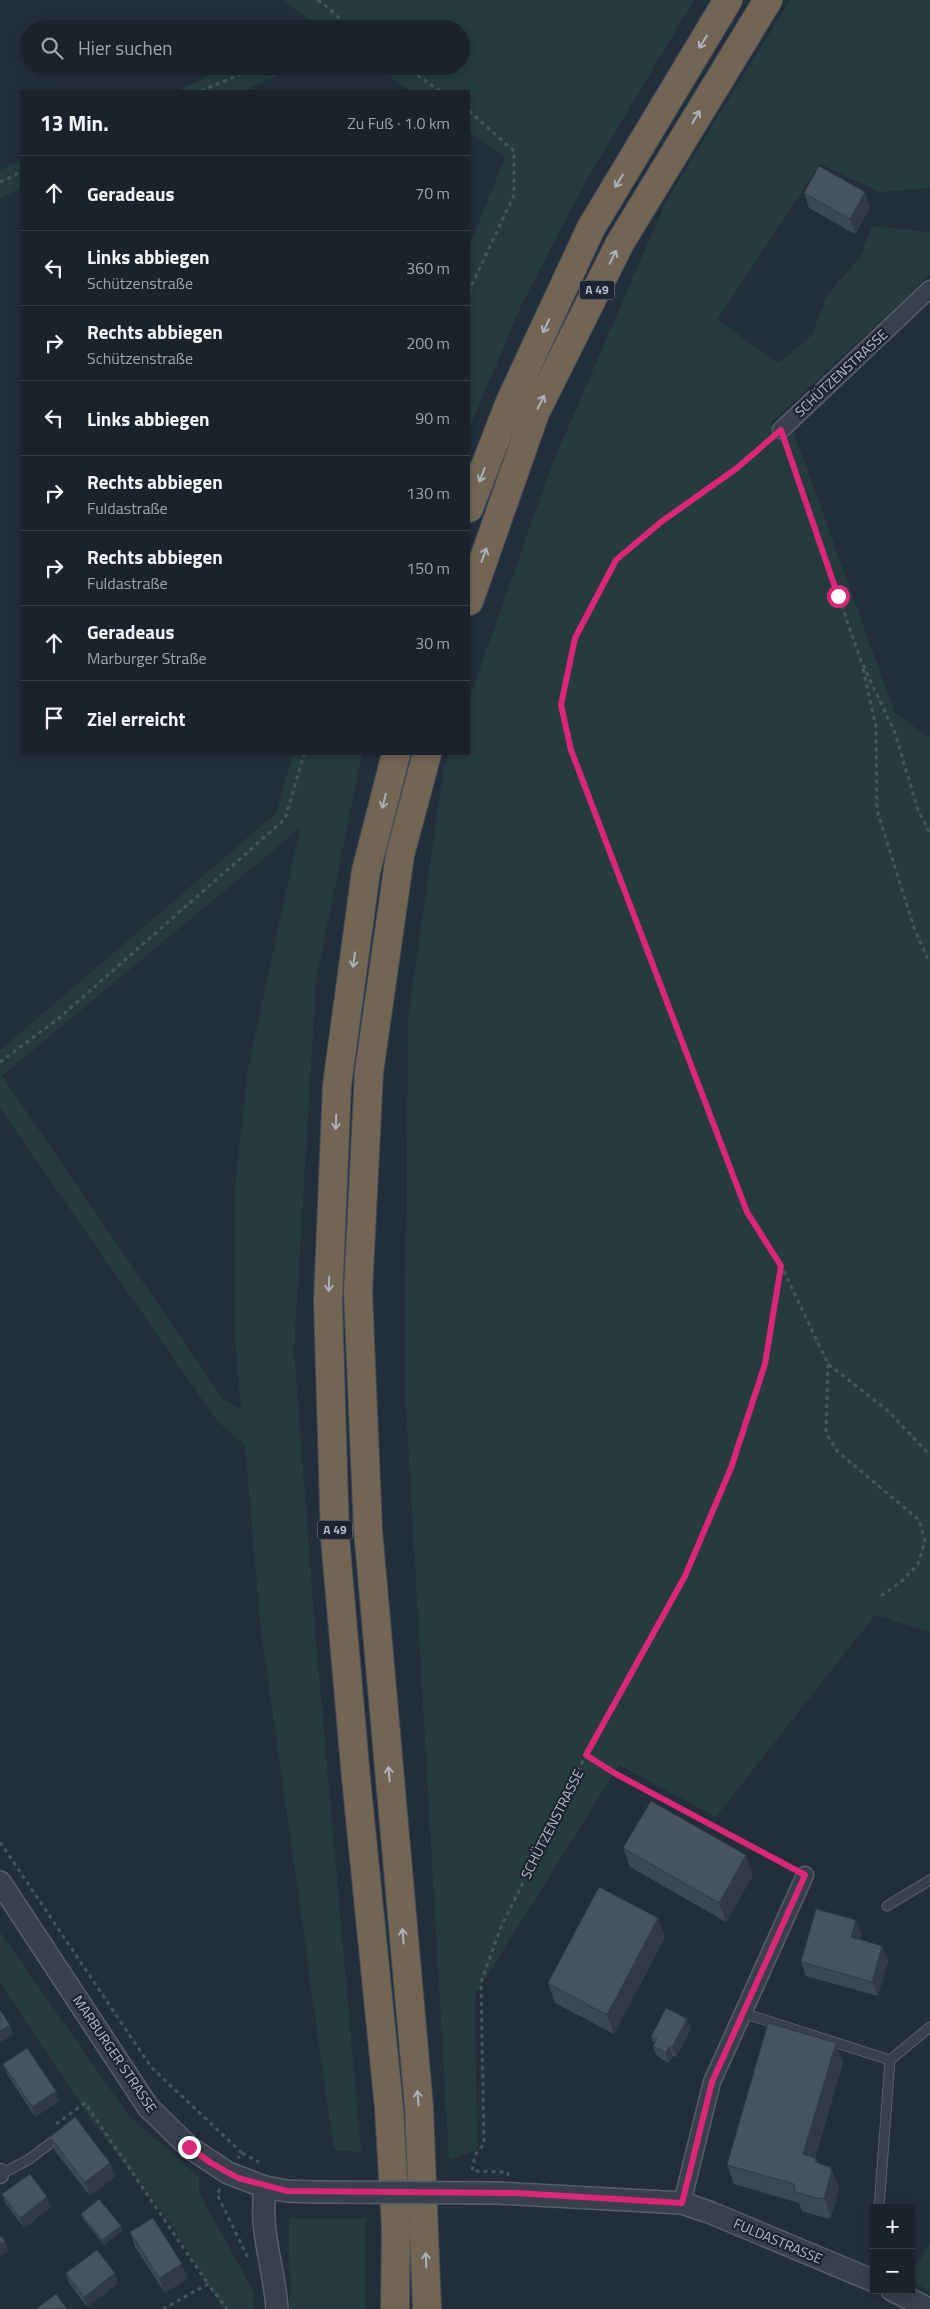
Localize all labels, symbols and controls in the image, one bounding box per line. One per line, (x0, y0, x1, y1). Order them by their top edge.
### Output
search box (20, 20, 470, 75)
text: Hier suchen (78, 33, 173, 62)
icon: search (38, 34, 66, 62)
one-way arrow (697, 34, 707, 48)
text: 13 Min. (40, 107, 109, 139)
text: Zu Fuß · 1.0 km (347, 111, 450, 135)
one-way arrow (692, 111, 702, 125)
one-way arrow (614, 174, 624, 188)
icon: ahead (40, 179, 68, 207)
text: Geradeaus (87, 179, 174, 208)
text: 70 m (415, 181, 450, 205)
text: Links abbiegen (87, 242, 210, 271)
one-way arrow (609, 250, 619, 265)
icon: left (40, 254, 68, 282)
text: 360 m (406, 256, 450, 280)
text: Schützenstraße (87, 271, 193, 295)
road number: A 49 (580, 280, 614, 300)
text: Rechts abbiegen (87, 317, 223, 346)
one-way arrow (540, 318, 550, 333)
street label: SCHÜTZENSTRASSE (789, 324, 892, 421)
icon: right (40, 329, 68, 357)
text: 200 m (406, 331, 450, 355)
text: Schützenstraße (87, 346, 193, 370)
one-way arrow (536, 395, 546, 410)
icon: left (40, 404, 68, 432)
text: Links abbiegen (87, 404, 210, 433)
text: 90 m (415, 406, 450, 430)
text: Rechts abbiegen (87, 467, 223, 496)
one-way arrow (476, 467, 486, 482)
icon: right (40, 479, 68, 507)
text: 130 m (406, 481, 450, 505)
text: Fuldastraße (87, 496, 168, 520)
text: Rechts abbiegen (87, 542, 223, 571)
one-way arrow (480, 547, 489, 563)
icon: right (40, 554, 68, 582)
text: 150 m (406, 556, 450, 580)
text: Fuldastraße (87, 571, 168, 595)
route start (827, 585, 850, 608)
text: Geradeaus (87, 617, 174, 646)
icon: ahead (40, 629, 68, 657)
text: 30 m (415, 631, 450, 655)
text: Marburger Straße (87, 646, 207, 670)
icon: arrive (40, 704, 68, 732)
text: Ziel erreicht (87, 704, 185, 733)
one-way arrow (379, 793, 389, 809)
one-way arrow (349, 952, 359, 968)
one-way arrow (331, 1113, 340, 1129)
one-way arrow (324, 1276, 333, 1292)
road number: A 49 (318, 1520, 352, 1540)
street label: SCHÜTZENSTRASSE (515, 1765, 588, 1882)
one-way arrow (384, 1767, 394, 1783)
one-way arrow (399, 1928, 408, 1944)
street label: MARBURGER STRASSE (68, 1991, 163, 2117)
one-way arrow (413, 2090, 423, 2106)
route end (178, 2136, 201, 2159)
map controls (870, 2204, 915, 2294)
button: + (870, 2204, 915, 2249)
street label: FULDASTRASSE (730, 2212, 826, 2269)
button: − (870, 2249, 915, 2294)
one-way arrow (421, 2253, 430, 2269)

